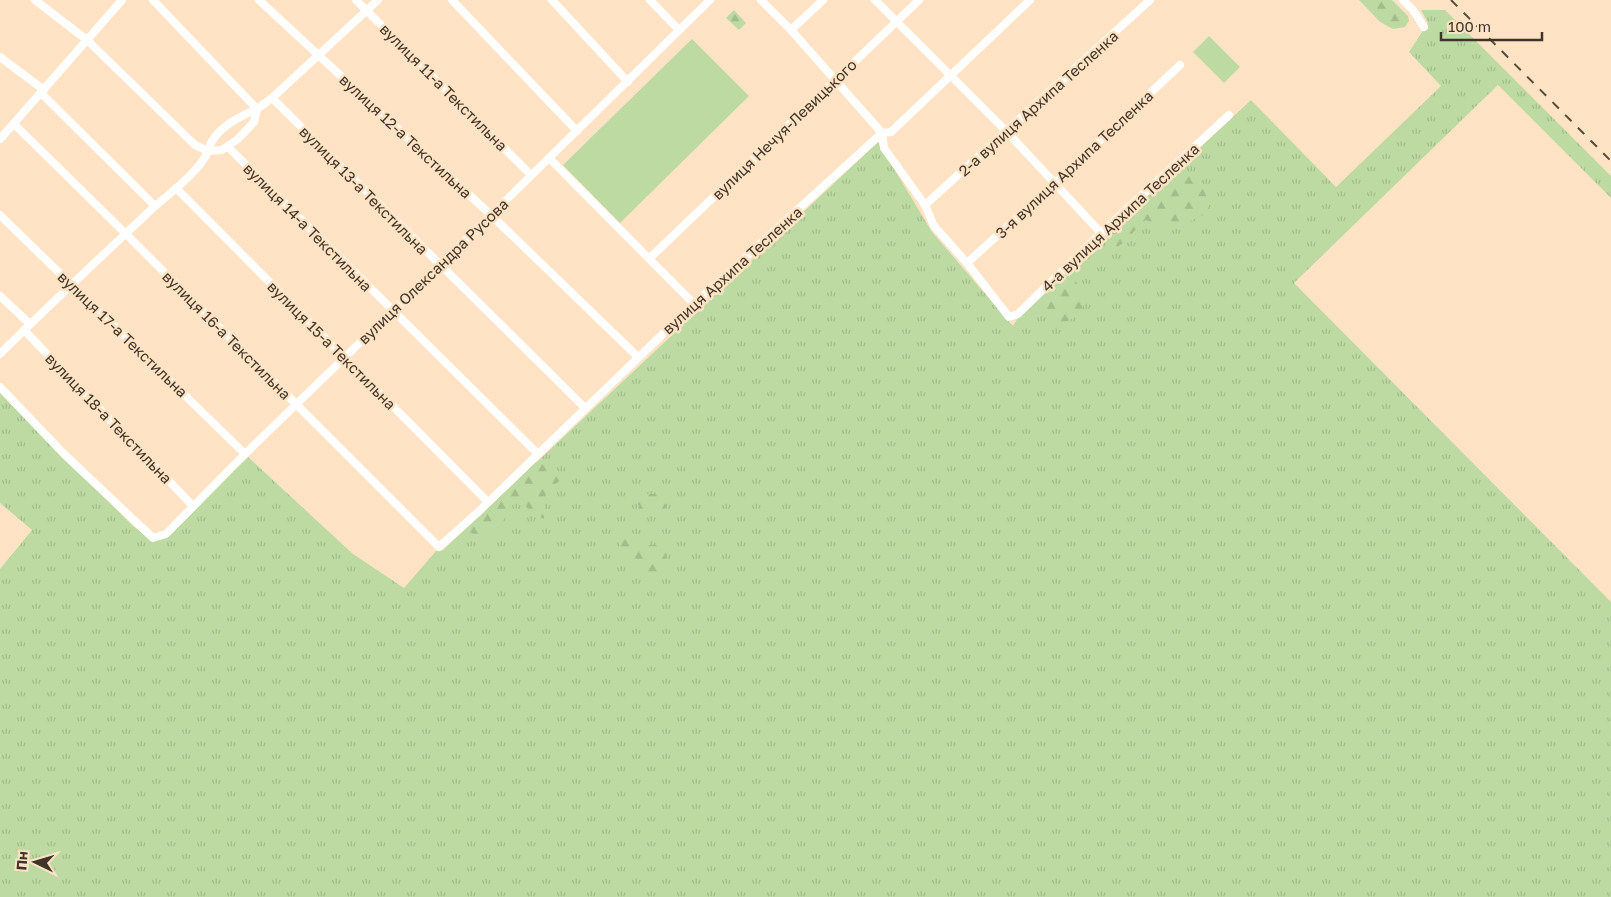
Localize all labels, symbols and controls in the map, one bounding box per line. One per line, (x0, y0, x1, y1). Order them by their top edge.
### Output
scale bar (1441, 10, 1542, 42)
text: 100 m (1448, 17, 1491, 35)
street label: вулиця 11-а Текстильна (377, 20, 511, 154)
street label: 2-а вулиця Архипа Тесленка (954, 27, 1122, 179)
street label: вулиця Нечуя-Левицького (708, 55, 860, 203)
street label: вулиця 12-а Текстильна (336, 70, 476, 202)
street label: 3-я вулиця Архипа Тесленка (992, 86, 1156, 242)
street label: вулиця 13-а Текстильна (296, 122, 432, 258)
street label: 4-а вулиця Архипа Тесленка (1037, 139, 1203, 295)
street label: вулиця 14-а Текстильна (240, 159, 376, 295)
street label: вулиця Олександра Русова (354, 195, 512, 347)
street label: вулиця Архипа Тесленка (658, 202, 806, 338)
street label: вулиця 17-а Текстильна (55, 267, 191, 401)
street label: вулиця 16-а Текстильна (159, 267, 295, 403)
street label: вулиця 15-а Текстильна (264, 277, 400, 413)
street label: вулиця 18-а Текстильна (42, 349, 176, 487)
north arrow (10, 837, 60, 887)
text: Пн (12, 851, 31, 871)

